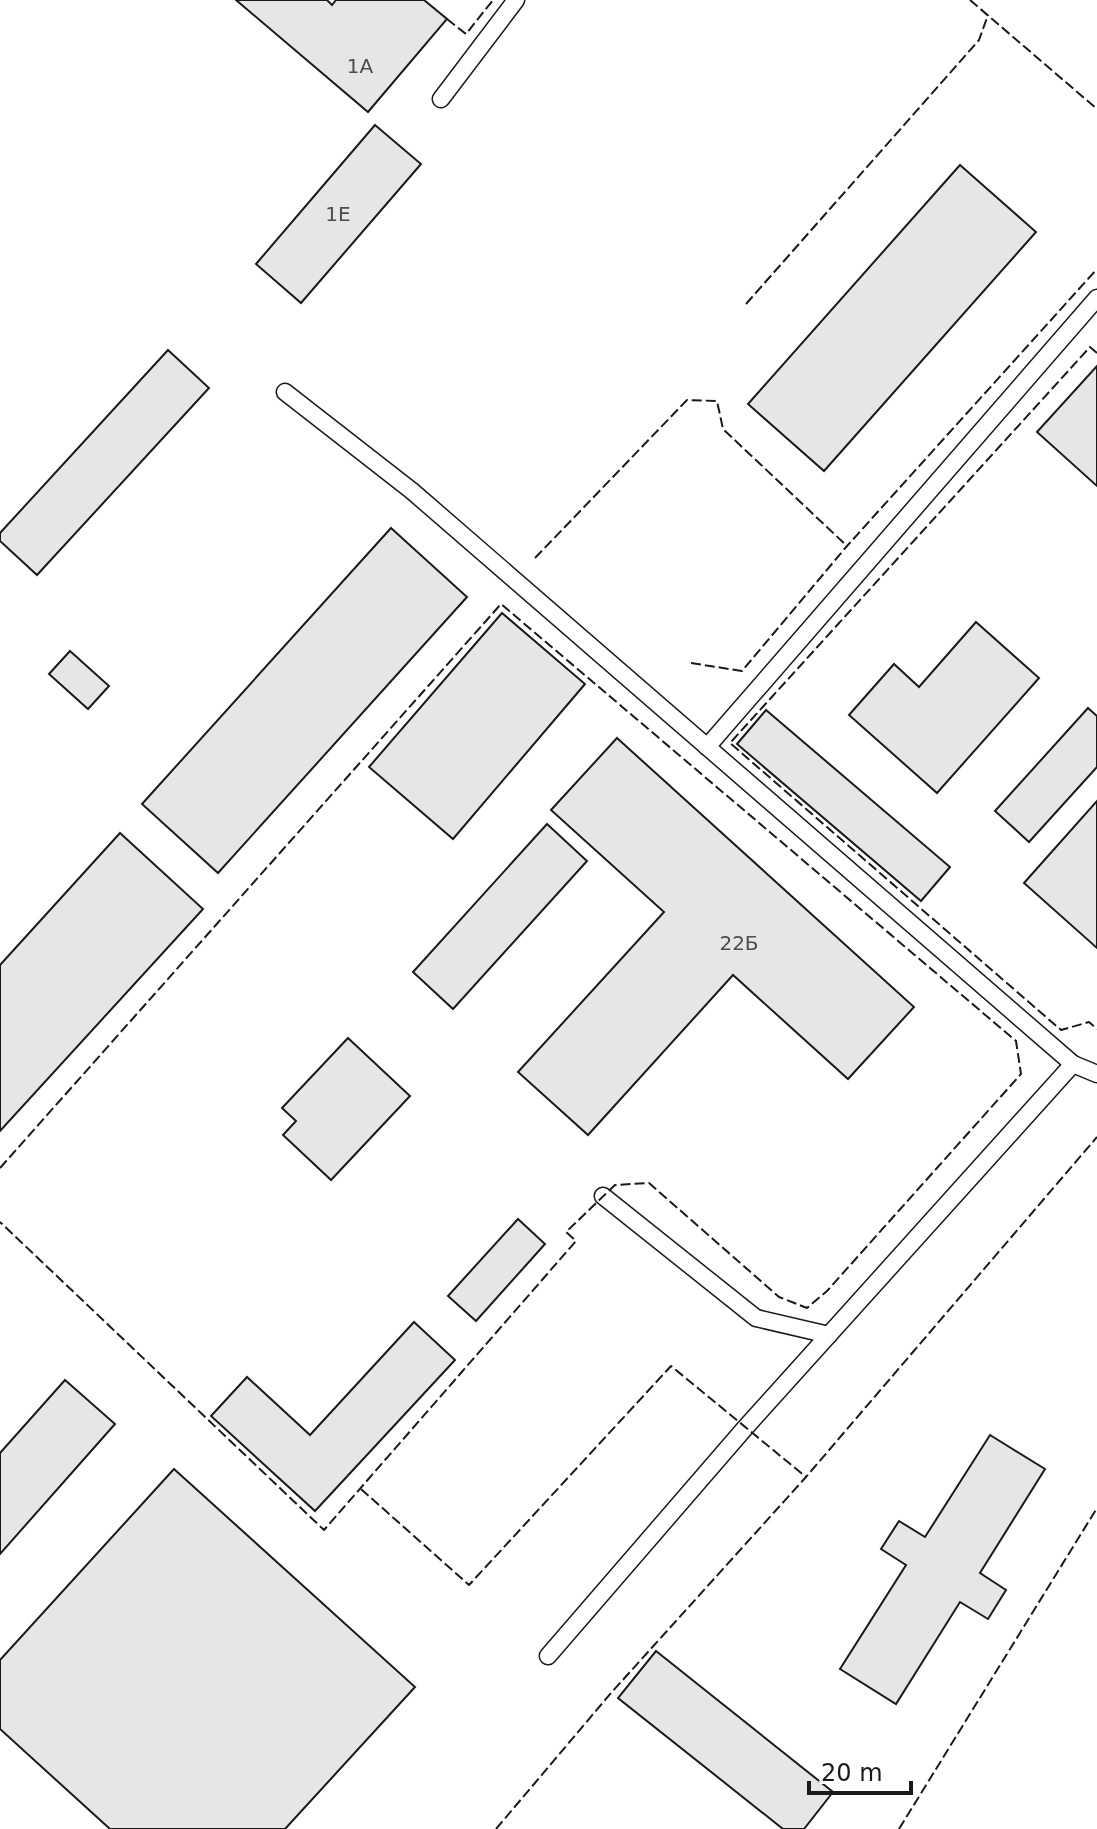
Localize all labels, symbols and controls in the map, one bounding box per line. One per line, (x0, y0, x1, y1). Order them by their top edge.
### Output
house number: 1А (347, 54, 374, 78)
house number: 1Е (325, 202, 351, 226)
house number: 22Б (719, 931, 759, 955)
scale bar (809, 1745, 911, 1795)
text: 20 m (821, 1759, 883, 1787)

